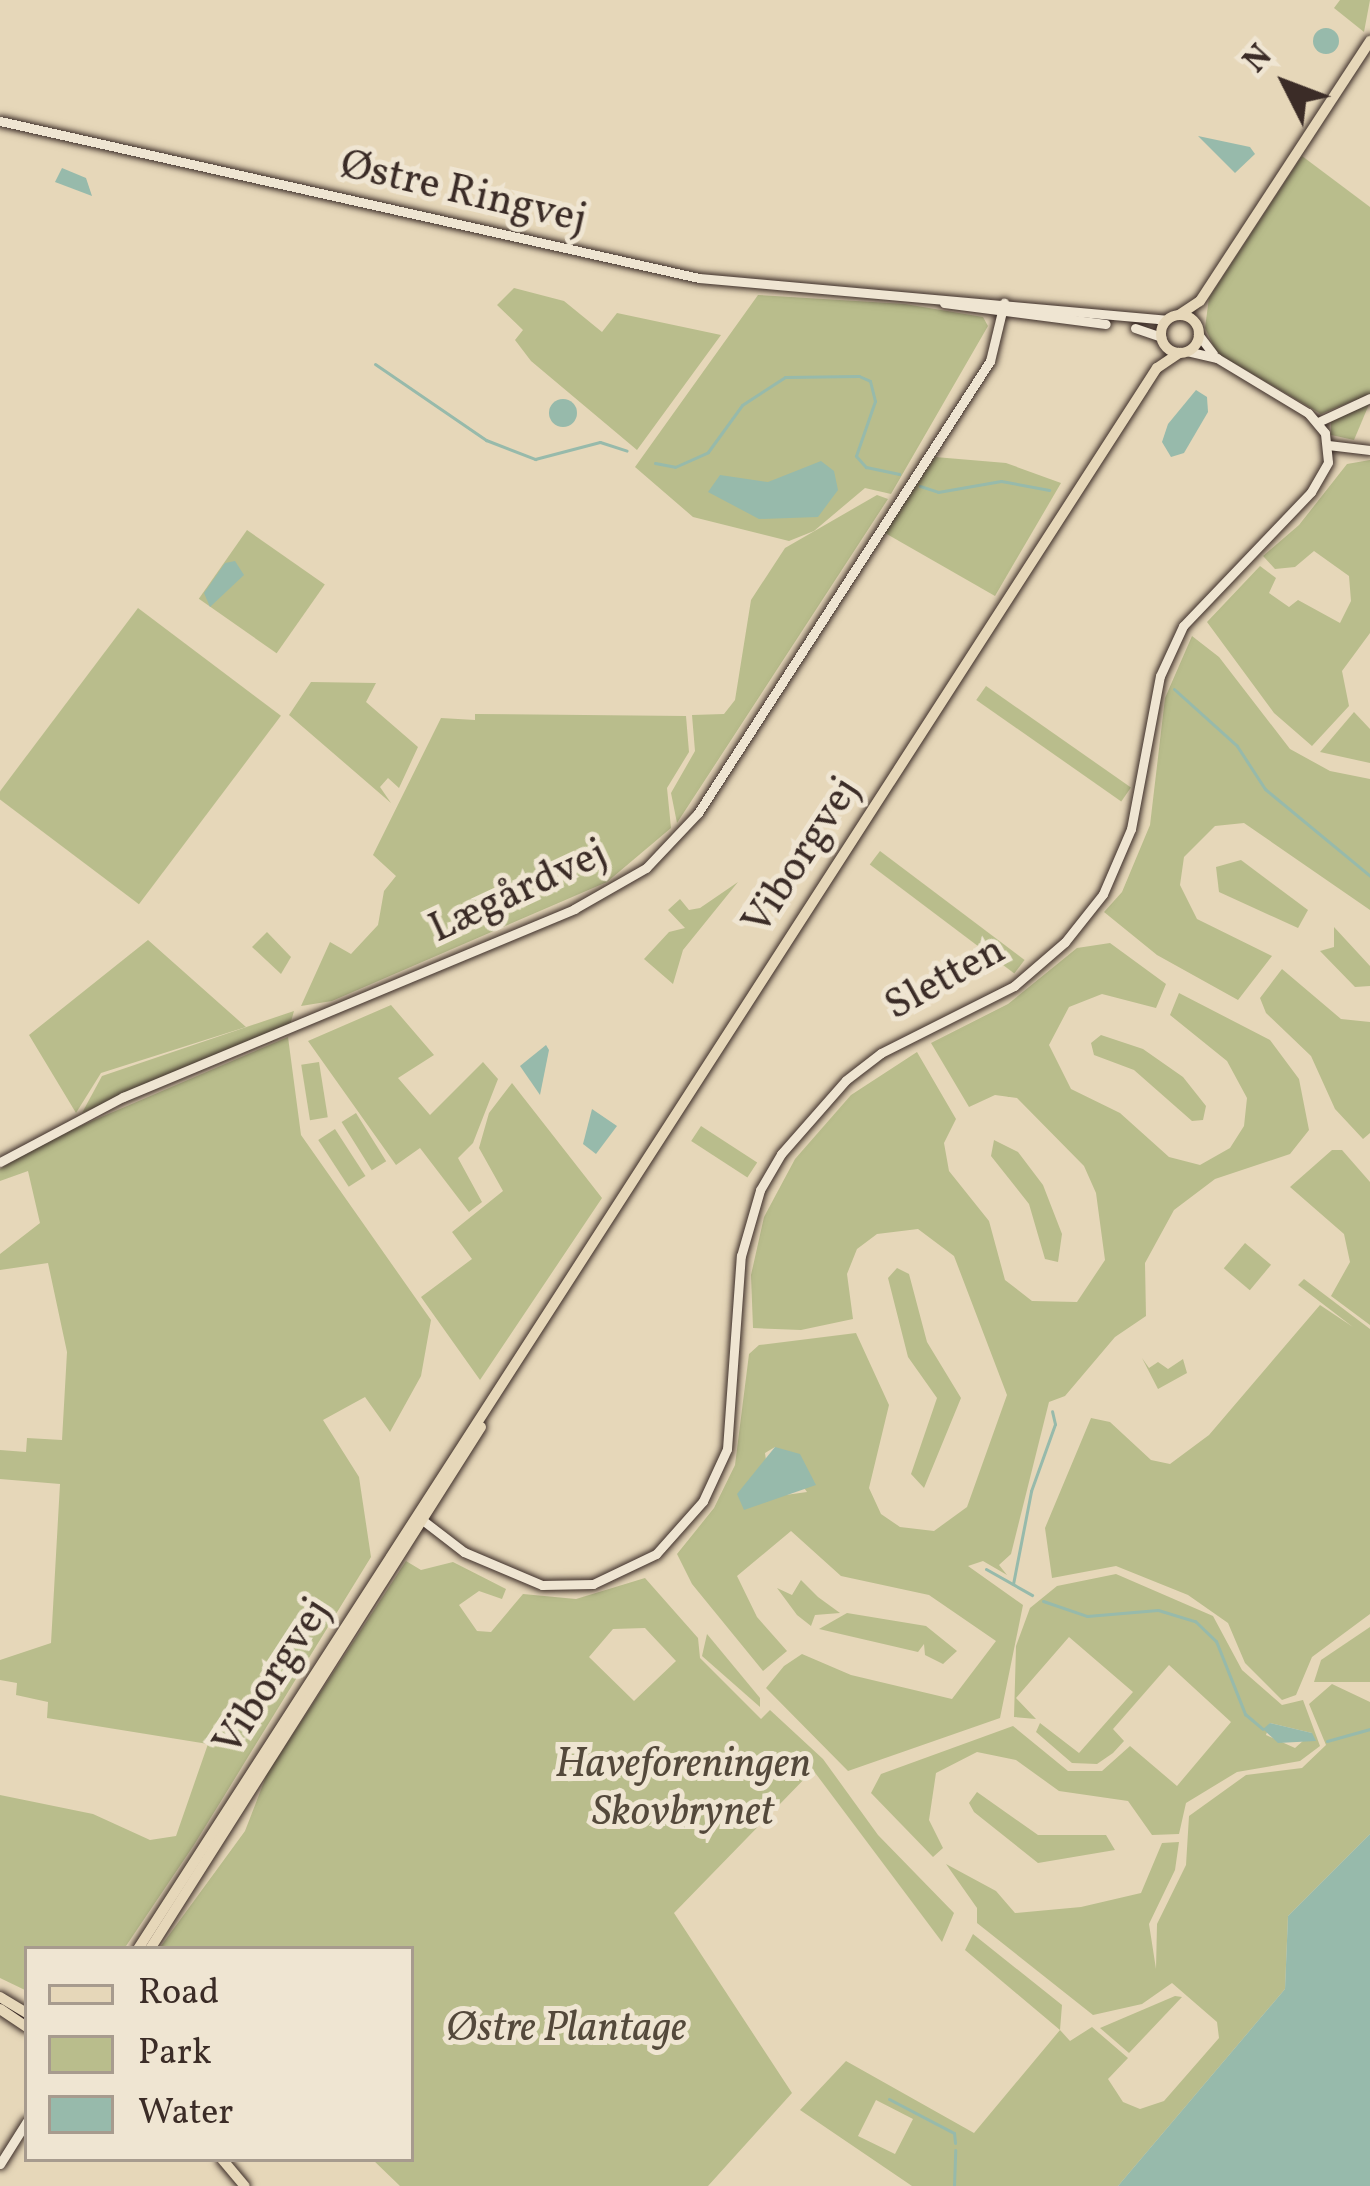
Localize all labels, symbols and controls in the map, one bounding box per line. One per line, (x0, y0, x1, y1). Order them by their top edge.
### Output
north arrow (1226, 24, 1346, 144)
text: N (1234, 36, 1284, 84)
street label: Østre Ringvej (335, 141, 591, 247)
street label: Viborgvej (734, 769, 872, 945)
street label: Lægårdvej (422, 830, 616, 956)
street label: Sletten (877, 927, 1015, 1033)
street label: Viborgvej (205, 1590, 343, 1766)
park label: Haveforeningen Skovbrynet (555, 1741, 811, 1840)
legend (24, 1946, 414, 2162)
text: Road (138, 1969, 219, 2019)
park label: Østre Plantage (446, 2005, 686, 2055)
text: Park (138, 2029, 212, 2079)
text: Water (138, 2089, 233, 2139)

